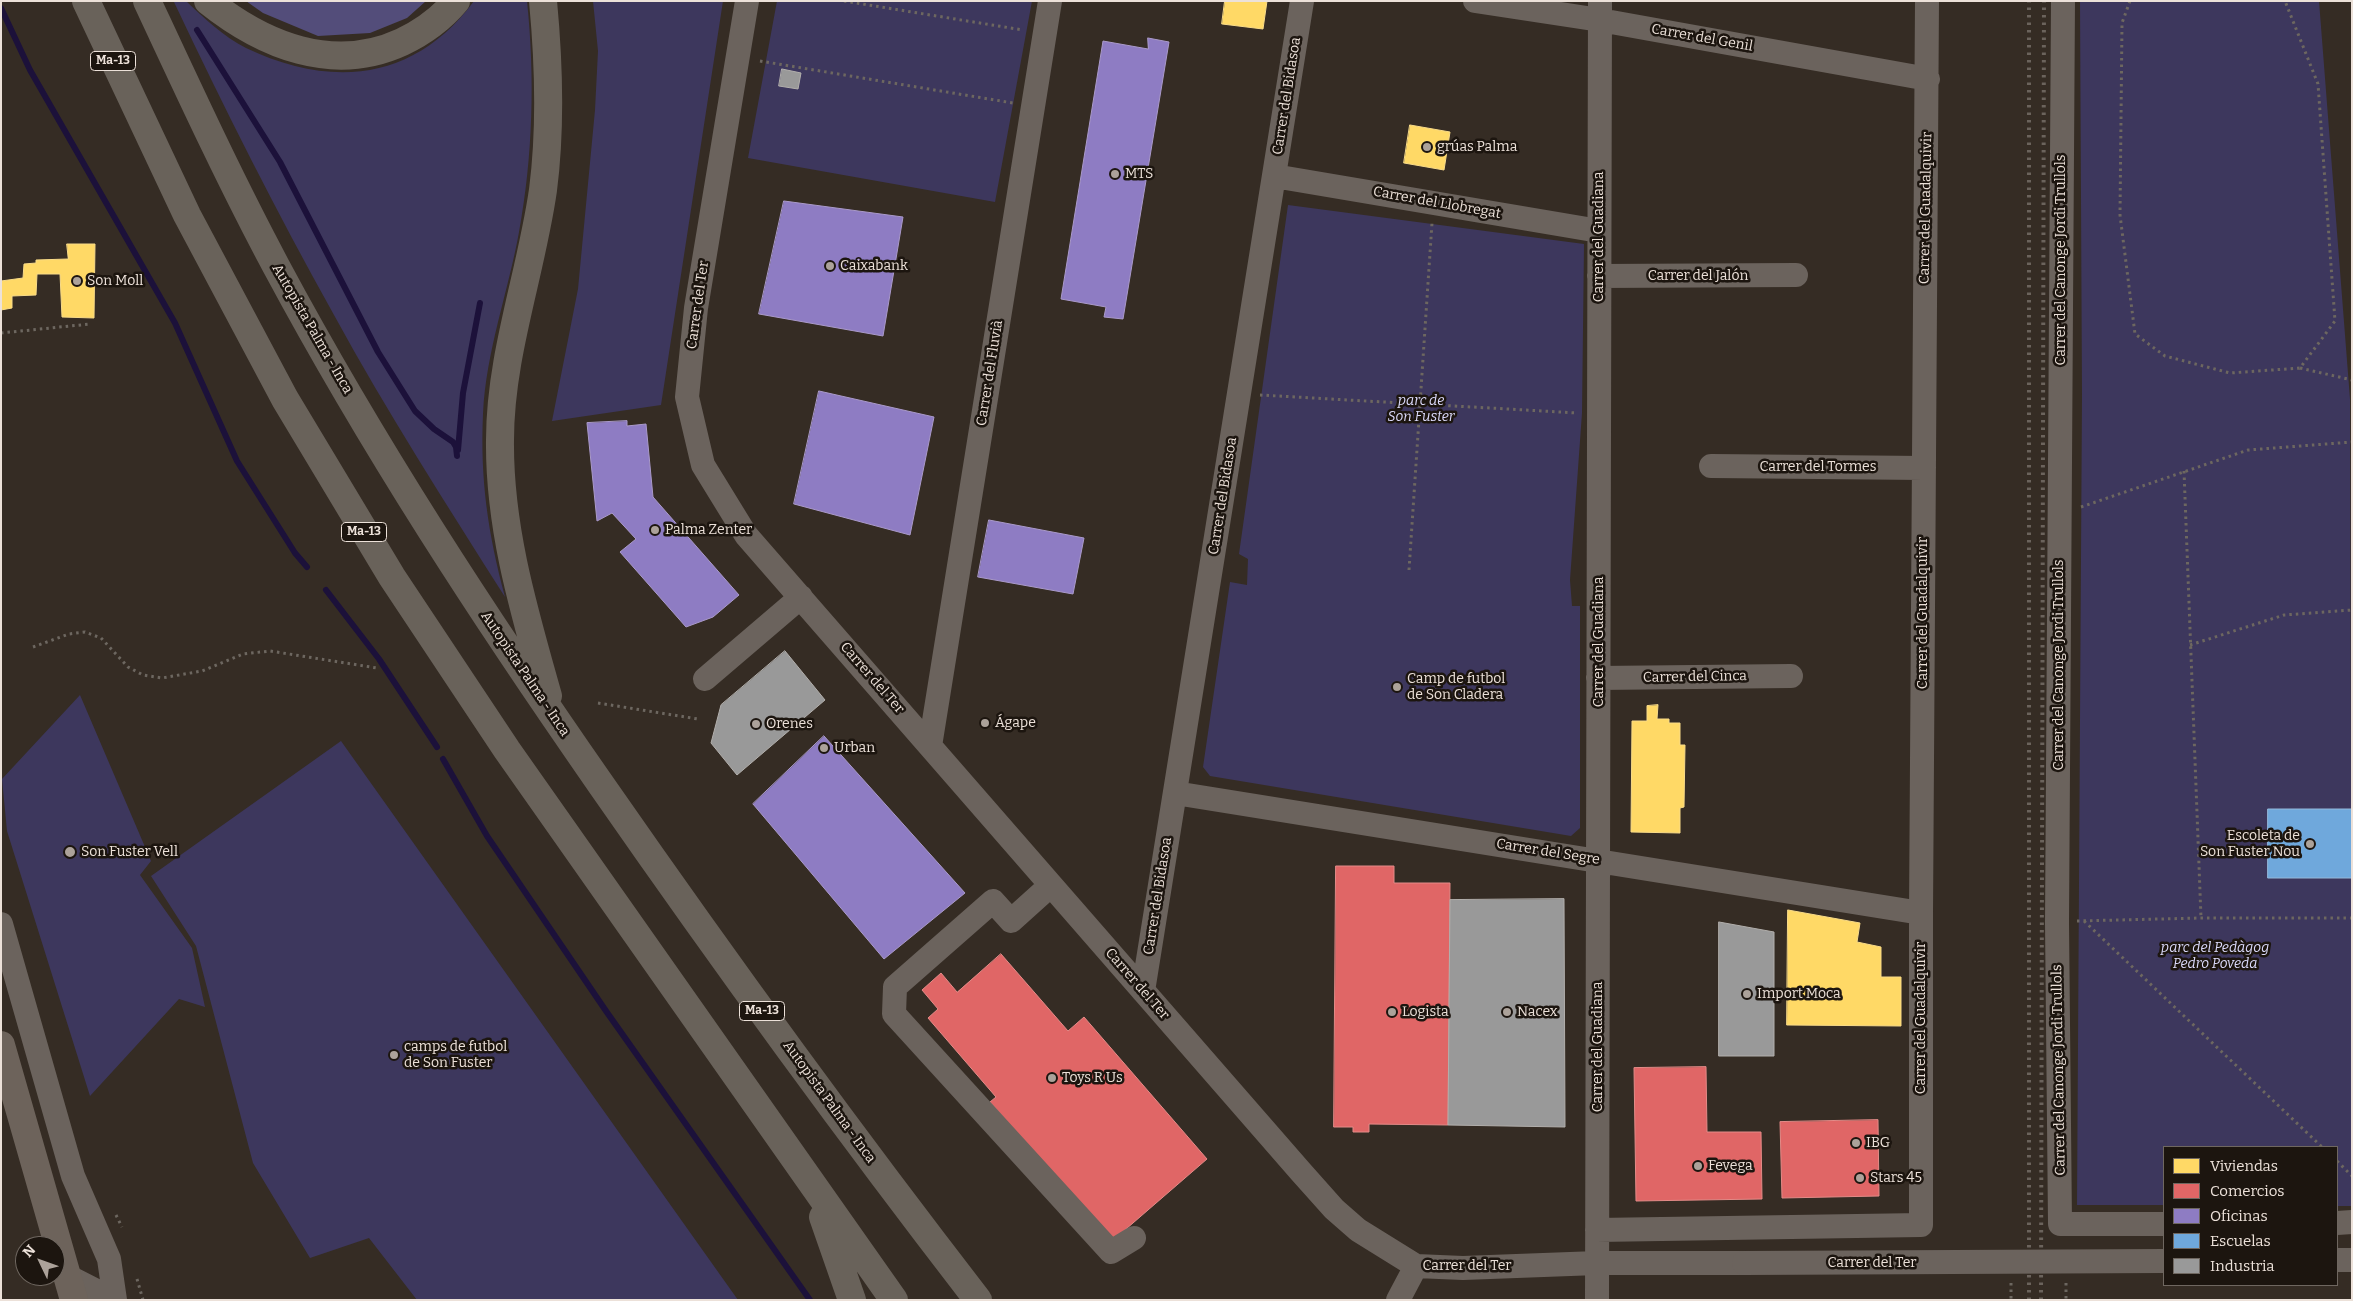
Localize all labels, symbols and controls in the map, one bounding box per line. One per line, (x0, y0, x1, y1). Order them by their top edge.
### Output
street label: Carrer del Genil (1650, 21, 1754, 55)
street label: Carrer del Bidasoa (1269, 36, 1305, 156)
road number: Ma-13 (90, 51, 136, 70)
street label: Carrer del Guadalquivir (1916, 132, 1936, 284)
place label: grúas Palma (1437, 139, 1517, 155)
marker: grúas Palma (1421, 141, 1433, 153)
street label: Carrer del Canonge Jordi Trullols (2053, 154, 2069, 366)
place label: MTS (1125, 166, 1153, 182)
marker: MTS (1109, 168, 1121, 180)
street label: Carrer del Guadiana (1591, 172, 1607, 302)
street label: Carrer del Llobregat (1372, 183, 1502, 223)
place label: Caixabank (840, 258, 908, 274)
street label: Carrer del Ter (683, 260, 713, 350)
marker: Caixabank (824, 260, 836, 272)
street label: Autopista Palma - Inca (268, 261, 356, 397)
street label: Carrer del Jalón (1648, 268, 1748, 284)
place label: Son Moll (87, 273, 143, 289)
marker: Son Moll (71, 275, 83, 287)
street label: Carrer del Fluvià (973, 319, 1007, 427)
park label: parc de Son Fuster (1387, 393, 1455, 426)
street label: Carrer del Bidasoa (1205, 436, 1241, 556)
street label: Carrer del Tormes (1760, 459, 1876, 475)
road number: Ma-13 (342, 522, 386, 542)
place label: Palma Zenter (665, 522, 752, 538)
marker: Palma Zenter (649, 524, 661, 536)
street label: Carrer del Guadalquivir (1915, 537, 1931, 689)
street label: Carrer del Canonge Jordi Trullols (2051, 559, 2067, 771)
street label: Carrer del Guadiana (1591, 577, 1607, 707)
street label: Autopista Palma - Inca (477, 608, 573, 740)
street label: Carrer del Ter (836, 639, 908, 717)
street label: Carrer del Cinca (1643, 668, 1747, 686)
place label: Camp de futbol de Son Cladera (1407, 671, 1505, 704)
marker: Camp de futbol de Son Cladera (1391, 681, 1403, 693)
place label: Ágape (995, 715, 1036, 731)
place label: Orenes (766, 716, 813, 732)
marker: Ágape (979, 717, 991, 729)
marker: Orenes (750, 718, 762, 730)
place label: Urban (834, 740, 875, 756)
marker: Urban (818, 742, 830, 754)
place label: Escoleta de Son Fuster Nou (2200, 828, 2300, 860)
street label: Carrer del Bidasoa (1140, 836, 1176, 956)
street label: Carrer del Segre (1495, 836, 1601, 868)
marker: Escoleta de Son Fuster Nou (2304, 838, 2316, 850)
place label: Son Fuster Vell (81, 844, 178, 860)
marker: Son Fuster Vell (63, 845, 77, 859)
park label: parc del Pedàgog Pedro Poveda (2161, 940, 2269, 972)
street label: Carrer del Guadalquivir (1913, 942, 1929, 1094)
street label: Carrer del Ter (1101, 945, 1173, 1023)
street label: Carrer del Canonge Jordi Trullols (2049, 964, 2069, 1176)
street label: Carrer del Guadiana (1590, 982, 1606, 1112)
place label: Import Moca (1757, 986, 1841, 1002)
marker: Import Moca (1741, 988, 1753, 1000)
road number: Ma-13 (740, 1001, 784, 1020)
place label: Logista (1402, 1004, 1449, 1020)
place label: Nacex (1517, 1004, 1557, 1020)
marker: Logista (1386, 1006, 1398, 1018)
marker: Nacex (1501, 1006, 1513, 1018)
street label: Autopista Palma - Inca (779, 1038, 879, 1166)
place label: camps de futbol de Son Fuster (404, 1039, 507, 1072)
marker: camps de futbol de Son Fuster (388, 1049, 400, 1061)
place label: Toys R Us (1062, 1070, 1123, 1086)
marker: Toys R Us (1046, 1072, 1058, 1084)
place label: IBG (1866, 1135, 1890, 1151)
marker: IBG (1850, 1137, 1862, 1149)
legend (2163, 1146, 2338, 1286)
text: Viviendas (2210, 1157, 2278, 1175)
place label: Fevega (1708, 1158, 1753, 1174)
marker: Fevega (1692, 1160, 1704, 1172)
place label: Stars 45 (1870, 1170, 1922, 1186)
marker: Stars 45 (1854, 1172, 1866, 1184)
text: Comercios (2210, 1182, 2284, 1200)
text: Oficinas (2210, 1207, 2268, 1225)
text: Escuelas (2210, 1232, 2271, 1250)
north arrow (15, 1236, 65, 1286)
text: N (19, 1242, 39, 1261)
street label: Carrer del Ter (1827, 1255, 1917, 1271)
text: Industria (2210, 1257, 2274, 1275)
street label: Carrer del Ter (1422, 1258, 1512, 1274)

